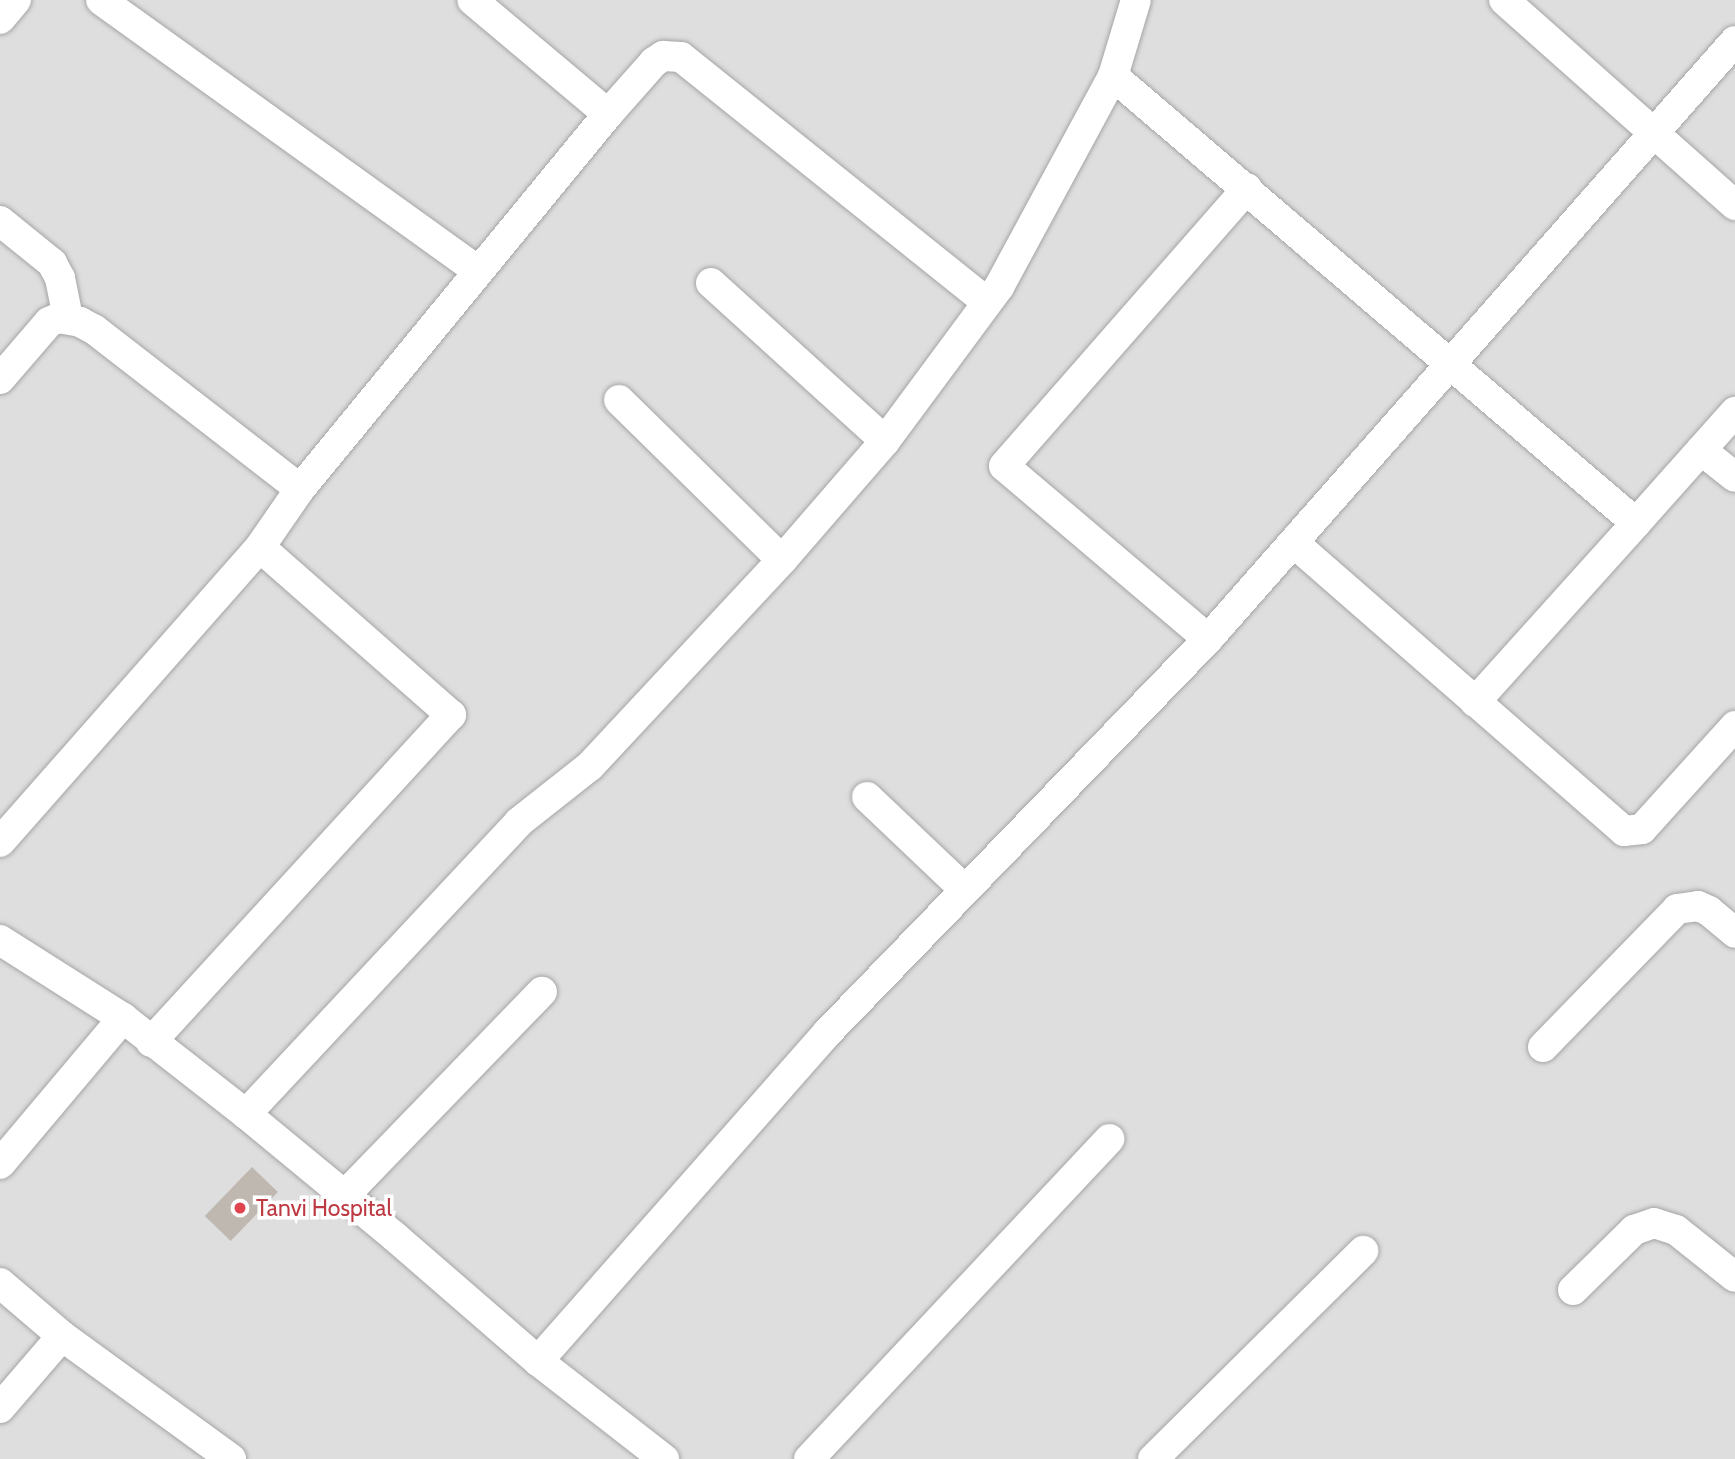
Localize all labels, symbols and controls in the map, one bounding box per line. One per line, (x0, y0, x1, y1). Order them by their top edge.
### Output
place label: Tanvi Hospital (256, 1194, 392, 1222)
marker: Tanvi Hospital (230, 1198, 250, 1218)

